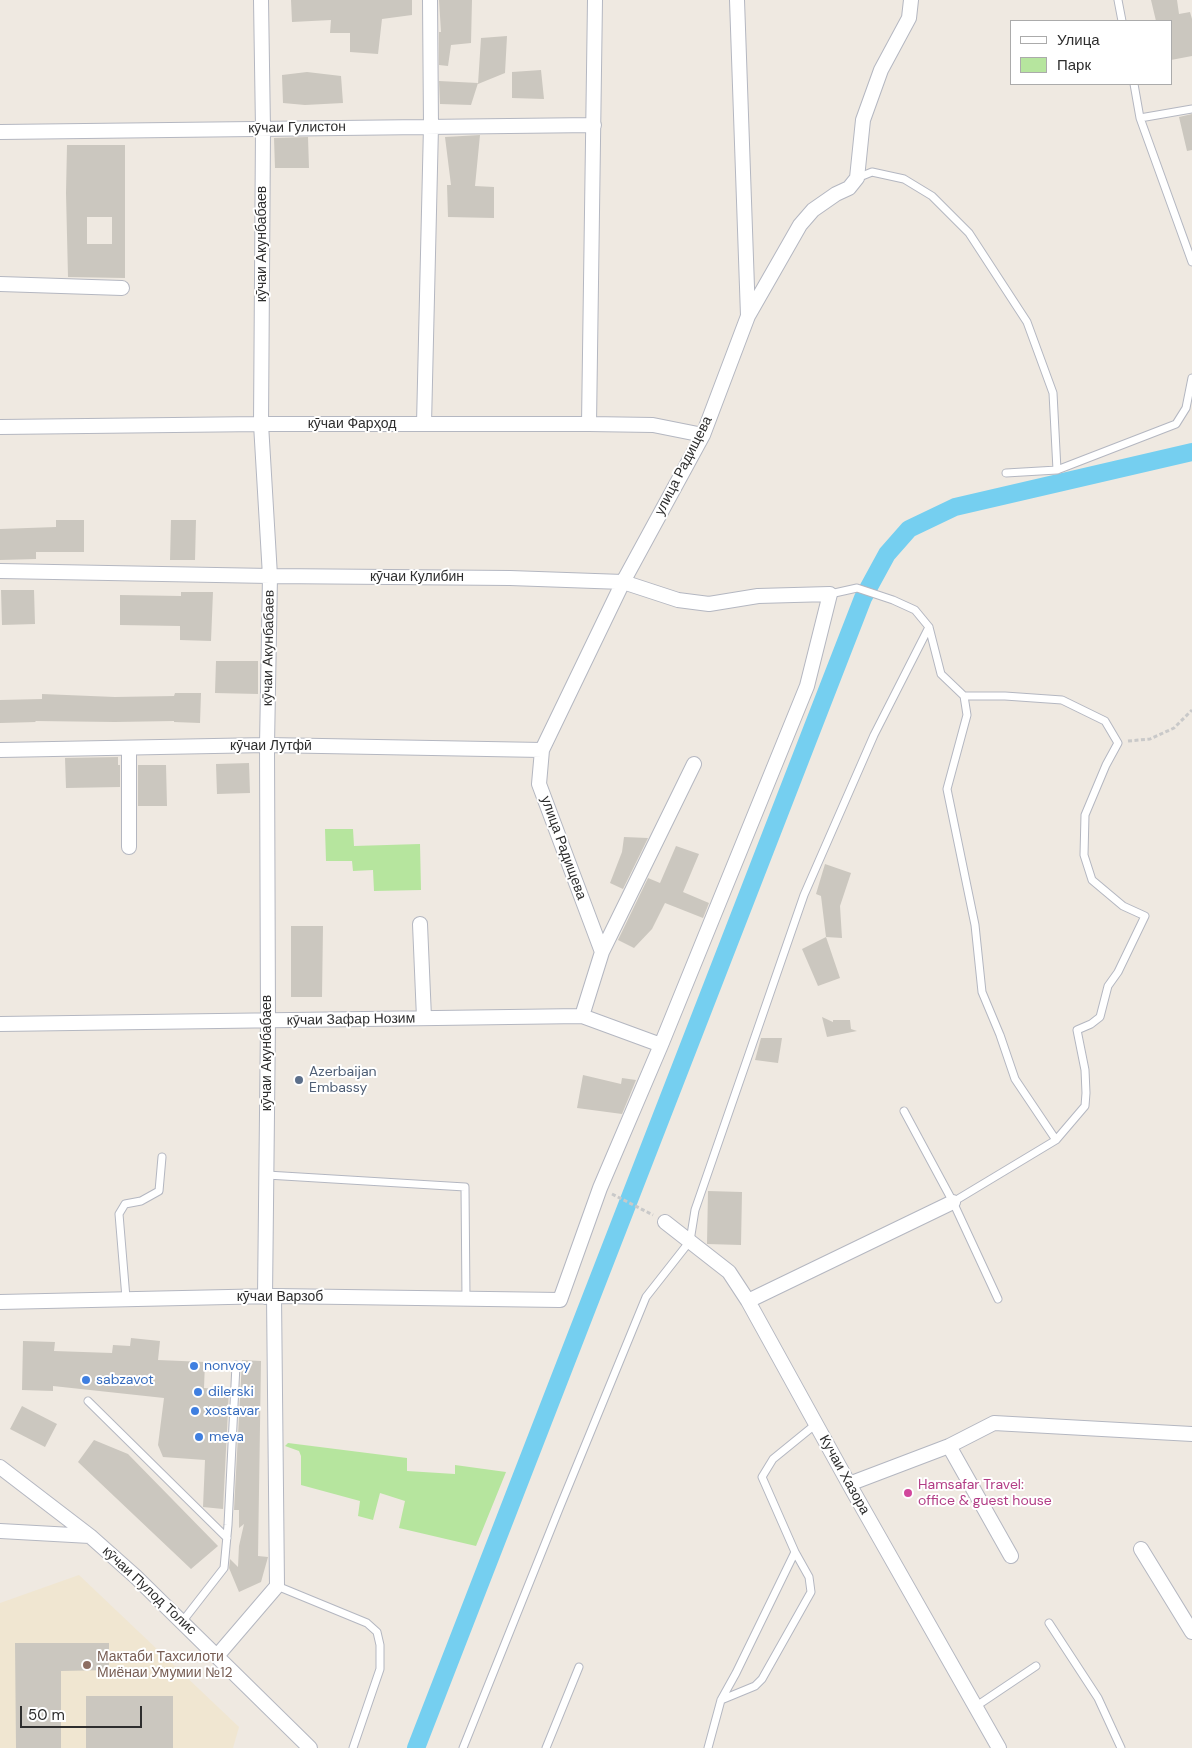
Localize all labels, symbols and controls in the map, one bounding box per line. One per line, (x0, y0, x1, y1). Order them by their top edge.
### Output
legend (1010, 20, 1172, 85)
text: Улица (1057, 30, 1100, 50)
text: Парк (1057, 55, 1091, 75)
street label: кӯчаи Гулистон (248, 119, 346, 137)
street label: кӯчаи Акунбабаев (254, 186, 270, 302)
street label: улица Радищева (652, 414, 716, 518)
street label: кӯчаи Фарҳод (308, 416, 396, 432)
street label: кӯчаи Кулибин (370, 569, 464, 585)
street label: кӯчаи Акунбабаев (260, 590, 278, 706)
street label: кӯчаи Лутфӣ (230, 738, 312, 754)
street label: улица Радищева (536, 794, 590, 902)
street label: кӯчаи Акунбабаев (259, 995, 275, 1111)
street label: кӯчаи Зафар Нозим (287, 1010, 415, 1030)
place label: Azerbaijan Embassy (309, 1064, 377, 1096)
marker: Azerbaijan Embassy (293, 1074, 305, 1086)
street label: кӯчаи Варзоб (237, 1289, 323, 1305)
place label: nonvoy (204, 1358, 251, 1374)
marker: nonvoy (188, 1360, 200, 1372)
place label: sabzavot (96, 1372, 154, 1388)
marker: sabzavot (80, 1374, 92, 1386)
place label: dilerski (208, 1384, 254, 1400)
marker: dilerski (192, 1386, 204, 1398)
place label: xostavar (205, 1403, 259, 1419)
marker: xostavar (189, 1405, 201, 1417)
place label: meva (209, 1429, 244, 1445)
marker: meva (193, 1431, 205, 1443)
street label: Кучаи Хазора (815, 1432, 873, 1518)
place label: Hamsafar Travel: office & guest house (918, 1477, 1052, 1510)
marker: Hamsafar Travel: office & guest house (902, 1487, 914, 1499)
street label: кӯчаи Пулод Толис (99, 1543, 199, 1639)
place label: Мактаби Тахсилоти Миёнаи Умумии №12 (97, 1649, 233, 1681)
marker: Мактаби Тахсилоти Миёнаи Умумии №12 (81, 1659, 93, 1671)
scale bar (22, 1696, 145, 1728)
text: 50 m (28, 1705, 65, 1725)

